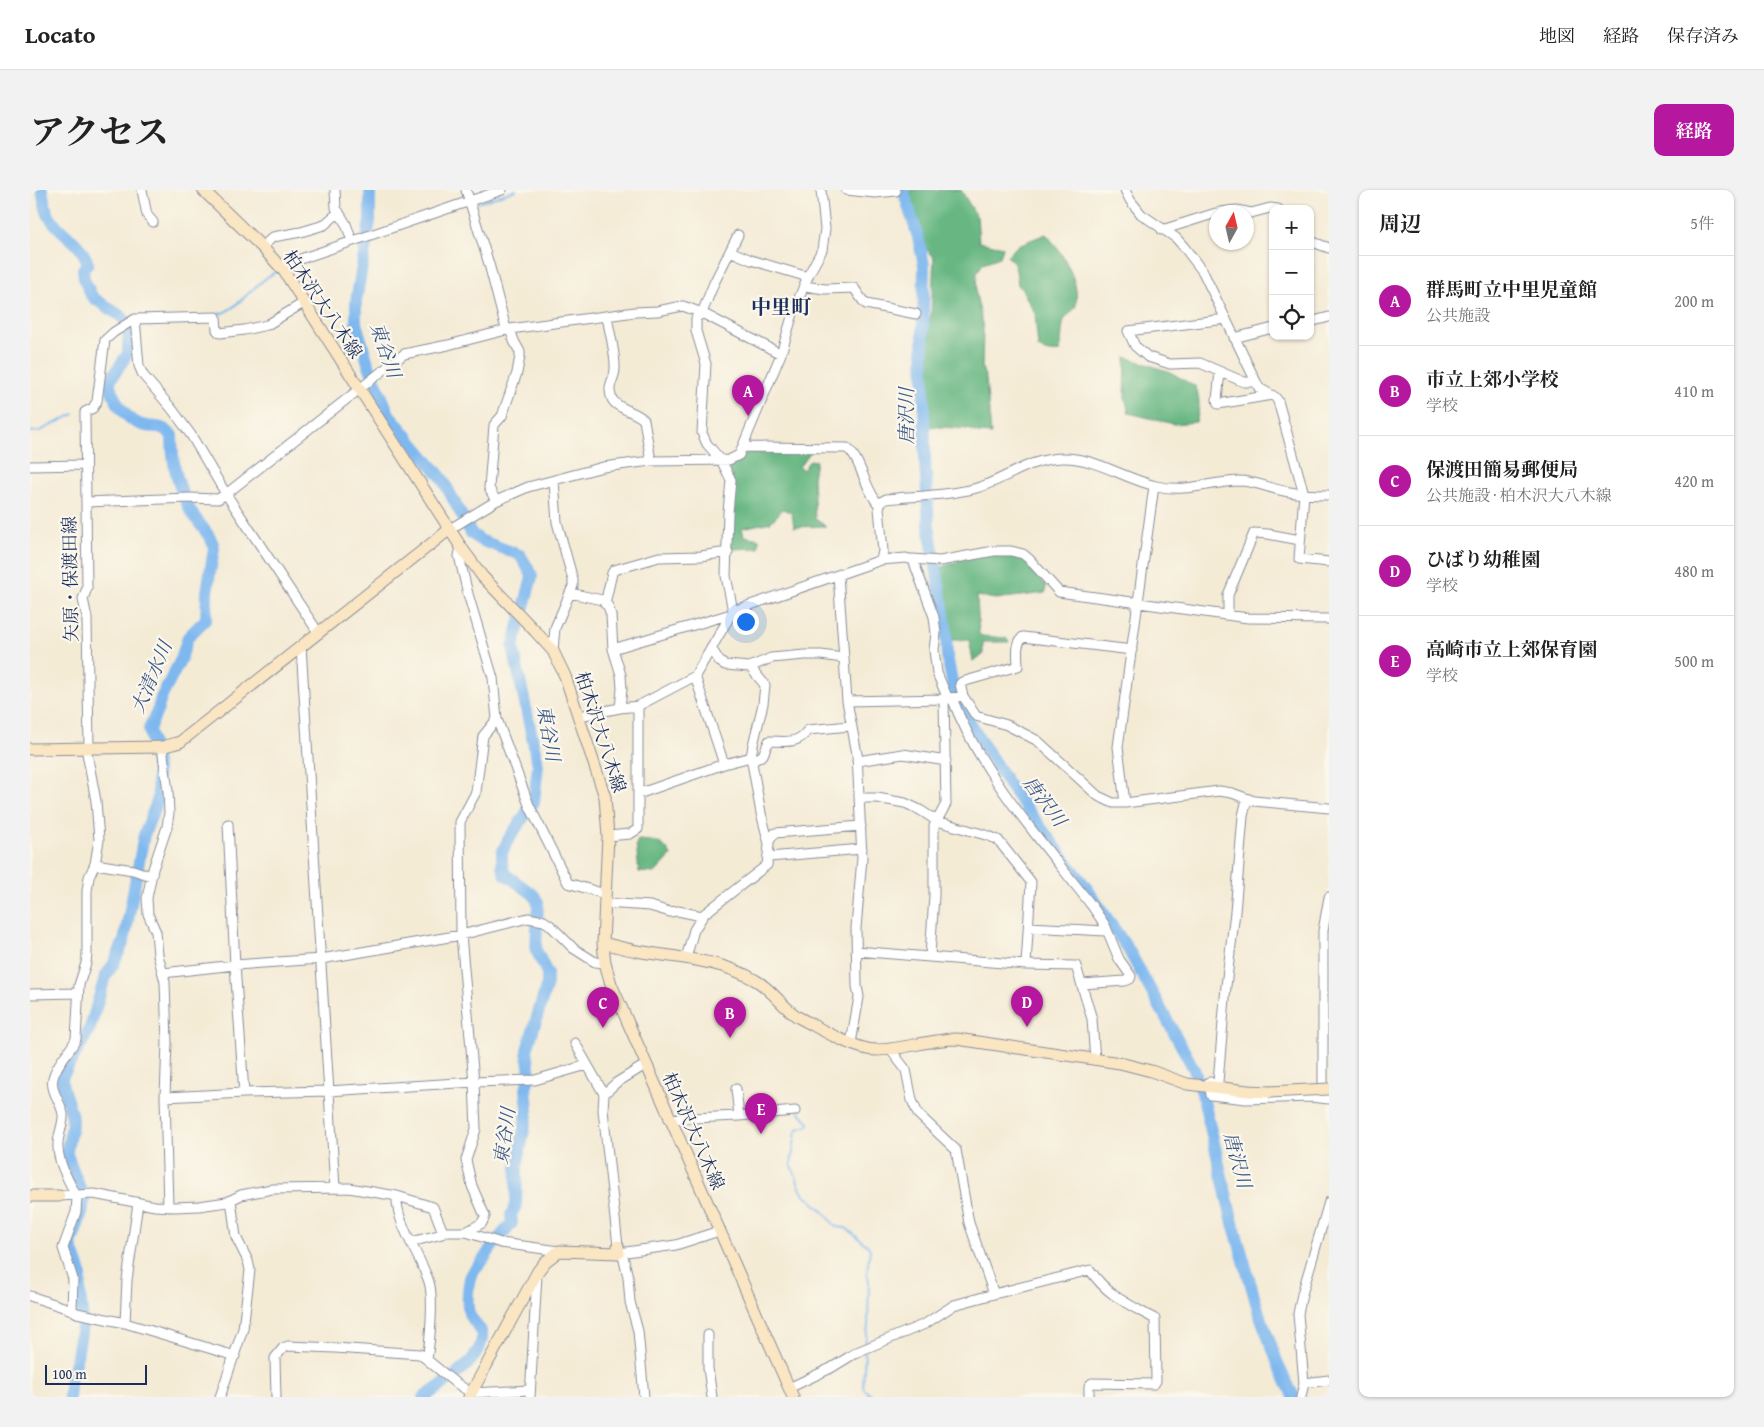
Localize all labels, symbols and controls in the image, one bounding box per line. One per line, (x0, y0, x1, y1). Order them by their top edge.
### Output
text: Locato (25, 17, 96, 52)
text: 地図 (1539, 22, 1575, 49)
text: 経路 (1603, 22, 1639, 49)
text: 保存済み (1667, 22, 1739, 49)
button: 経路 (1654, 104, 1734, 156)
text: アクセス (30, 106, 169, 157)
north arrow (1209, 205, 1254, 250)
map controls (1269, 205, 1314, 340)
button: + (1269, 205, 1314, 250)
text: 周辺 (1379, 208, 1421, 239)
text: 5件 (1690, 211, 1714, 235)
street label: 柏木沢大八木線 (277, 244, 369, 364)
button: − (1269, 250, 1314, 295)
text: 群馬町立中里児童館 (1426, 275, 1597, 303)
text: A (1390, 289, 1400, 313)
text: 200 m (1674, 289, 1714, 313)
district label: 中里町 (751, 292, 812, 321)
button: locate (1269, 295, 1314, 340)
text: 公共施設 (1426, 303, 1490, 327)
water label: 東谷川 (363, 318, 409, 383)
text: 市立上郊小学校 (1426, 365, 1559, 393)
pin: A (732, 375, 764, 416)
text: B (1390, 379, 1400, 403)
text: 410 m (1674, 379, 1714, 403)
water label: 唐沢川 (892, 386, 920, 445)
text: 学校 (1426, 393, 1458, 417)
text: 保渡田簡易郵便局 (1426, 455, 1578, 483)
text: C (1390, 469, 1400, 493)
text: 420 m (1674, 469, 1714, 493)
text: 公共施設 · 柏木沢大八木線 (1426, 483, 1612, 507)
street label: 矢原・保渡田線 (55, 516, 85, 642)
text: ひばり幼稚園 (1426, 545, 1540, 573)
text: D (1390, 559, 1400, 583)
text: 480 m (1674, 559, 1714, 583)
text: 学校 (1426, 573, 1458, 597)
your location (733, 609, 759, 635)
water label: 大清水川 (123, 635, 180, 717)
text: 高崎市立上郊保育園 (1426, 635, 1597, 663)
text: E (1391, 649, 1399, 673)
text: 500 m (1674, 649, 1714, 673)
text: 学校 (1426, 663, 1458, 687)
street label: 柏木沢大八木線 (569, 668, 633, 796)
water label: 東谷川 (530, 702, 568, 765)
water label: 唐沢川 (1017, 770, 1075, 834)
pin: D (1011, 986, 1043, 1027)
pin: C (587, 987, 619, 1028)
pin: B (714, 997, 746, 1038)
street label: 柏木沢大八木線 (656, 1068, 732, 1194)
pin: E (745, 1093, 777, 1134)
water label: 東谷川 (486, 1104, 522, 1166)
water label: 唐沢川 (1217, 1129, 1259, 1193)
scale bar (45, 1362, 148, 1385)
text: 100 m (52, 1364, 87, 1384)

